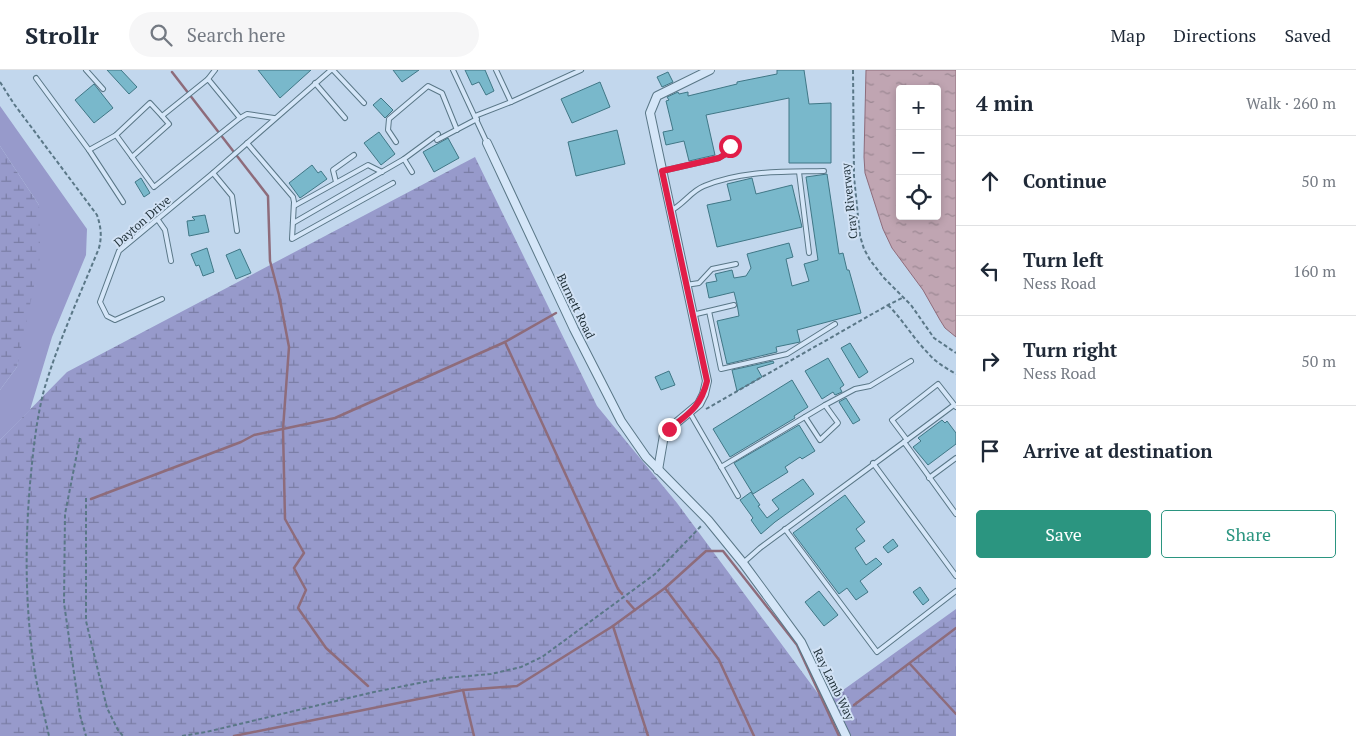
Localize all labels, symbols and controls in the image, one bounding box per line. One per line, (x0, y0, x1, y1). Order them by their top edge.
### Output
search box (129, 12, 479, 57)
text: Strollr (25, 19, 99, 51)
icon: search (147, 21, 175, 49)
text: Search here (187, 22, 286, 47)
text: Map (1110, 23, 1145, 47)
text: Directions (1173, 23, 1256, 47)
text: Saved (1284, 23, 1331, 47)
map controls (896, 85, 941, 220)
button: + (896, 85, 941, 130)
text: 4 min (976, 89, 1033, 117)
text: Walk · 260 m (1246, 92, 1336, 114)
button: − (896, 130, 941, 175)
route start (719, 135, 742, 158)
street label: Cray Riverway (837, 161, 860, 240)
icon: ahead (976, 167, 1004, 195)
text: Continue (1023, 168, 1107, 193)
text: 50 m (1301, 170, 1336, 192)
button: locate (896, 175, 941, 220)
street label: Dayton Drive (111, 192, 173, 250)
text: Turn left (1023, 247, 1104, 272)
icon: left (976, 257, 1004, 285)
text: 160 m (1293, 260, 1336, 282)
street label: Burnett Road (554, 271, 598, 341)
text: Ness Road (1023, 272, 1096, 294)
text: Turn right (1023, 337, 1117, 362)
icon: right (976, 347, 1004, 375)
text: 50 m (1301, 350, 1336, 372)
text: Ness Road (1023, 362, 1096, 384)
route end (658, 418, 681, 441)
icon: arrive (976, 437, 1004, 465)
text: Arrive at destination (1023, 438, 1212, 463)
button: Save (976, 510, 1151, 558)
button: Share (1161, 510, 1336, 558)
street label: Ray Lamb Way (810, 646, 858, 723)

